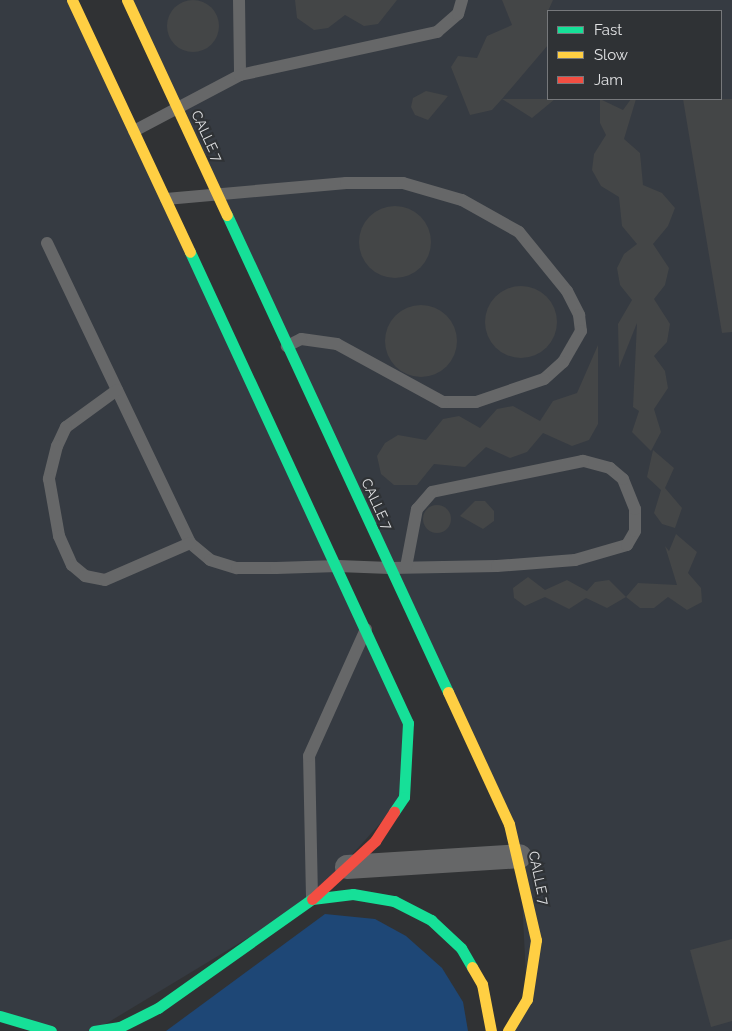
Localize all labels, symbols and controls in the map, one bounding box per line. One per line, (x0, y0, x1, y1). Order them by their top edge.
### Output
legend (547, 10, 722, 100)
text: Fast (594, 21, 622, 39)
text: Slow (594, 46, 628, 64)
text: Jam (594, 71, 623, 89)
street label: CALLE 7 (188, 108, 226, 164)
street label: CALLE 7 (358, 476, 396, 532)
street label: CALLE 7 (525, 849, 553, 907)

